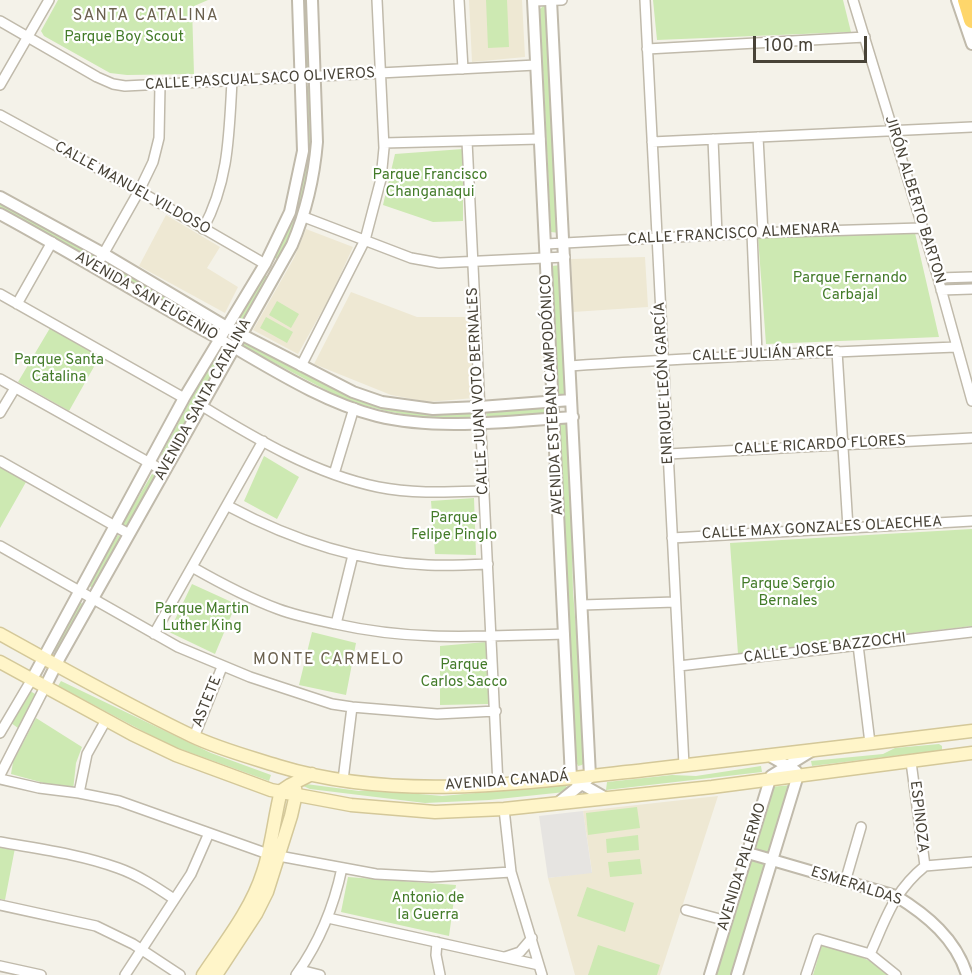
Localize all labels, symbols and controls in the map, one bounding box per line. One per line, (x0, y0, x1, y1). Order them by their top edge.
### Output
district label: SANTA CATALINA (73, 7, 219, 27)
scale bar (756, 24, 870, 62)
park label: Parque Boy Scout (64, 29, 184, 47)
text: 100 m (764, 35, 813, 58)
street label: CALLE PASCUAL SACO OLIVEROS (145, 65, 375, 95)
street label: JIRÓN ALBERTO BARTON (880, 114, 948, 286)
street label: CALLE MANUEL VILDOSO (51, 139, 213, 239)
park label: Parque Francisco Changanaqui (373, 167, 487, 202)
street label: CALLE FRANCISCO ALMENARA (627, 220, 841, 250)
street label: AVENIDA SAN EUGENIO (71, 249, 221, 345)
park label: Parque Fernando Carbajal (793, 270, 907, 305)
street label: AVENIDA ESTEBAN CAMPODÓNICO (538, 274, 568, 516)
street label: CALLE JUAN VOTO BERNALES (465, 287, 493, 495)
street label: ENRIQUE LEÓN GARCÍA (652, 301, 678, 465)
street label: AVENIDA SANTA CATALINA (152, 316, 256, 484)
street label: CALLE JULIÁN ARCE (692, 344, 834, 366)
park label: Parque Santa Catalina (14, 352, 104, 387)
street label: CALLE RICARDO FLORES (734, 433, 906, 459)
park label: Parque Felipe Pinglo (411, 510, 497, 545)
street label: CALLE MAX GONZALES OLAECHEA (701, 514, 943, 544)
park label: Parque Sergio Bernales (741, 576, 835, 611)
park label: Parque Martin Luther King (155, 601, 249, 636)
street label: CALLE JOSE BAZZOCHI (743, 630, 907, 668)
district label: MONTE CARMELO (253, 651, 405, 671)
park label: Parque Carlos Sacco (421, 657, 507, 692)
street label: ASTETE (190, 674, 226, 730)
street label: AVENIDA CANADÁ (444, 769, 570, 795)
street label: ESPINOZA (905, 780, 931, 854)
street label: AVENIDA PALERMO (715, 801, 771, 933)
street label: ESMERALDAS (808, 864, 904, 910)
park label: Antonio de la Guerra (392, 890, 464, 925)

